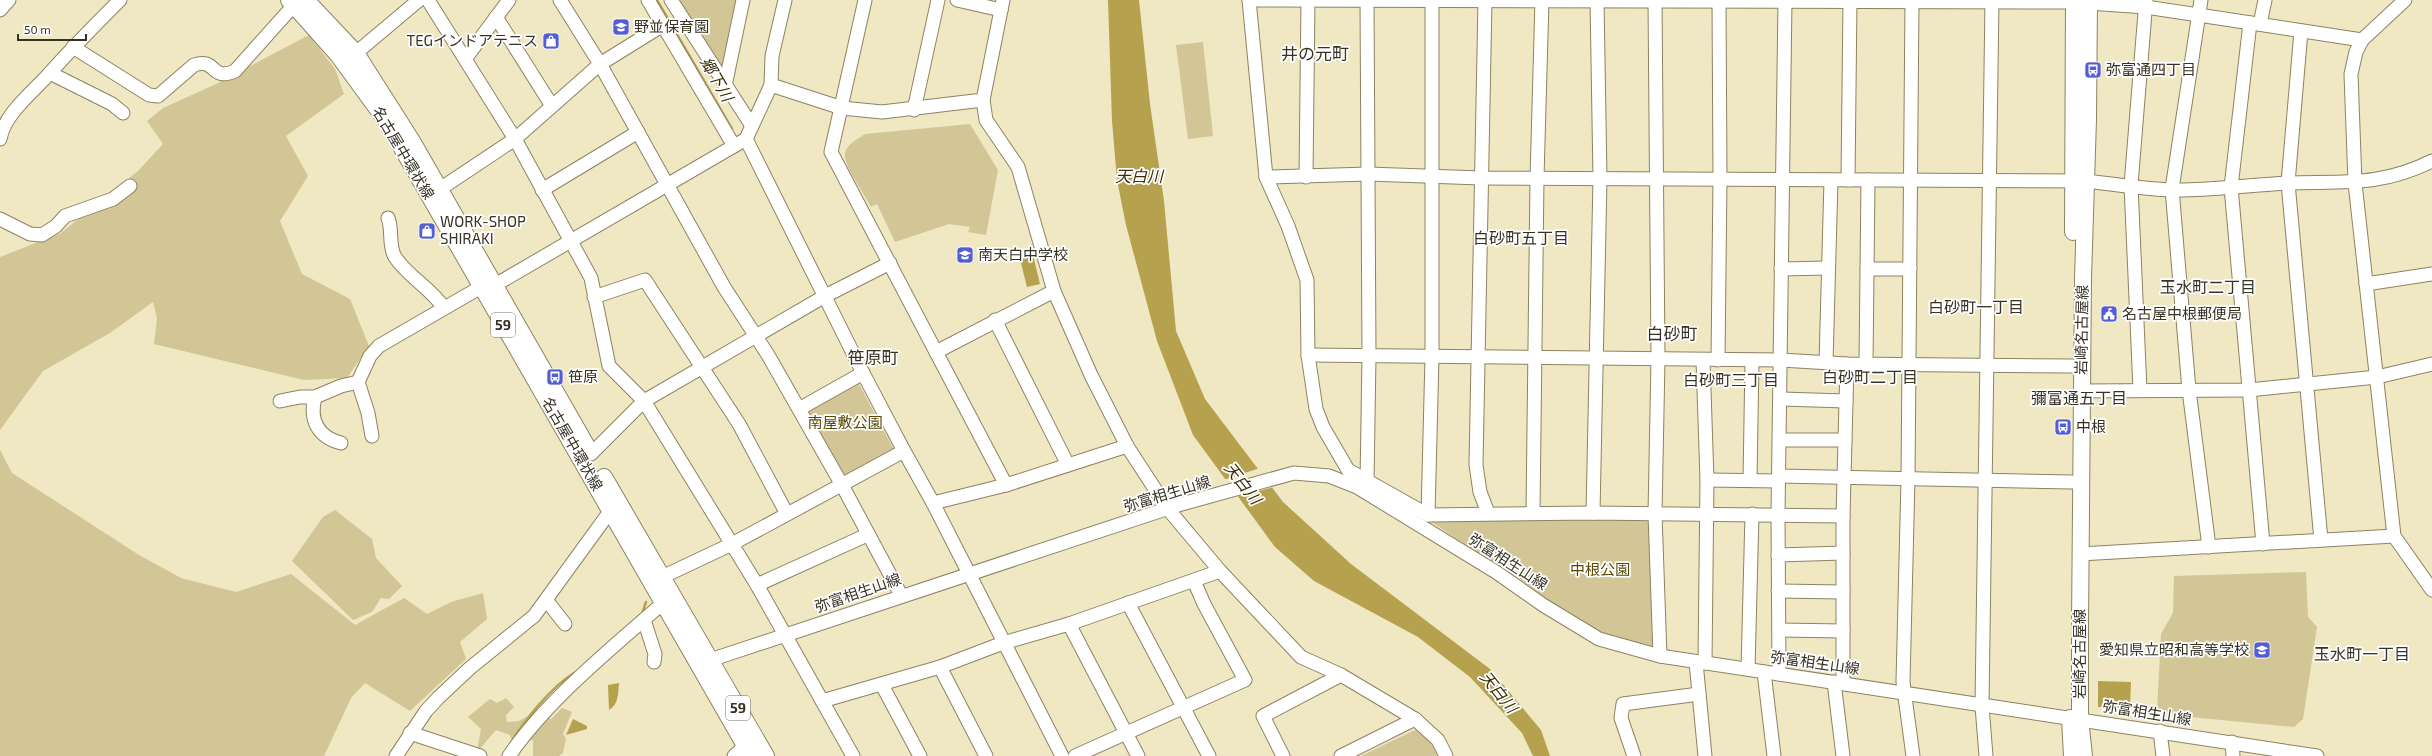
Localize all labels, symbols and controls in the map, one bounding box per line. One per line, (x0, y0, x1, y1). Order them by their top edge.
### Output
scale bar (18, 16, 86, 42)
school or university icon: 野並保育園 (611, 17, 631, 37)
place label: 野並保育園 (634, 17, 709, 35)
text: 50 m (24, 22, 51, 36)
place label: TEGインドアテニス (407, 31, 538, 49)
shop icon: TEGインドアテニス (541, 31, 561, 51)
district label: 井の元町 (1281, 43, 1349, 63)
water label: 郷下川 (697, 53, 739, 106)
bus stop icon: 弥富通四丁目 (2083, 60, 2103, 80)
place label: 弥富通四丁目 (2106, 60, 2196, 78)
street label: 名古屋中環状線 (369, 103, 439, 202)
water label: 天白川 (1115, 166, 1165, 185)
place label: WORK-SHOP SHIRAKI (440, 212, 526, 247)
shop icon: WORK-SHOP SHIRAKI (417, 221, 437, 241)
district label: 白砂町五丁目 (1473, 228, 1569, 247)
school or university icon: 南天白中学校 (955, 245, 975, 265)
place label: 南天白中学校 (978, 245, 1068, 263)
district label: 玉水町二丁目 (2160, 277, 2256, 296)
street label: 岩崎名古屋線 (2071, 285, 2091, 375)
district label: 白砂町一丁目 (1928, 297, 2024, 316)
public building icon: 名古屋中根郵便局 (2099, 304, 2119, 324)
place label: 名古屋中根郵便局 (2122, 304, 2242, 322)
road number: 59 (491, 313, 515, 337)
district label: 白砂町 (1647, 323, 1698, 343)
district label: 笹原町 (848, 347, 899, 367)
bus stop icon: 笹原 (545, 367, 565, 387)
place label: 笹原 (568, 367, 598, 385)
district label: 白砂町二丁目 (1822, 367, 1918, 386)
district label: 白砂町三丁目 (1683, 370, 1779, 389)
district label: 彌富通五丁目 (2031, 388, 2127, 407)
street label: 名古屋中環状線 (539, 394, 607, 493)
park label: 南屋敷公園 (807, 413, 883, 431)
bus stop icon: 中根 (2053, 417, 2073, 437)
place label: 中根 (2076, 417, 2106, 435)
water label: 天白川 (1221, 458, 1267, 509)
street label: 弥富相生山線 (1121, 471, 1212, 515)
street label: 弥富相生山線 (1466, 529, 1551, 593)
park label: 中根公園 (1570, 560, 1630, 578)
street label: 弥富相生山線 (812, 569, 903, 615)
street label: 岩崎名古屋線 (2070, 609, 2088, 699)
place label: 愛知県立昭和高等学校 (2099, 640, 2249, 658)
school or university icon: 愛知県立昭和高等学校 (2252, 640, 2272, 660)
district label: 玉水町一丁目 (2314, 644, 2410, 663)
street label: 弥富相生山線 (1769, 647, 1861, 677)
water label: 天白川 (1477, 667, 1523, 718)
road number: 59 (726, 696, 750, 720)
street label: 弥富相生山線 (2101, 696, 2193, 728)

